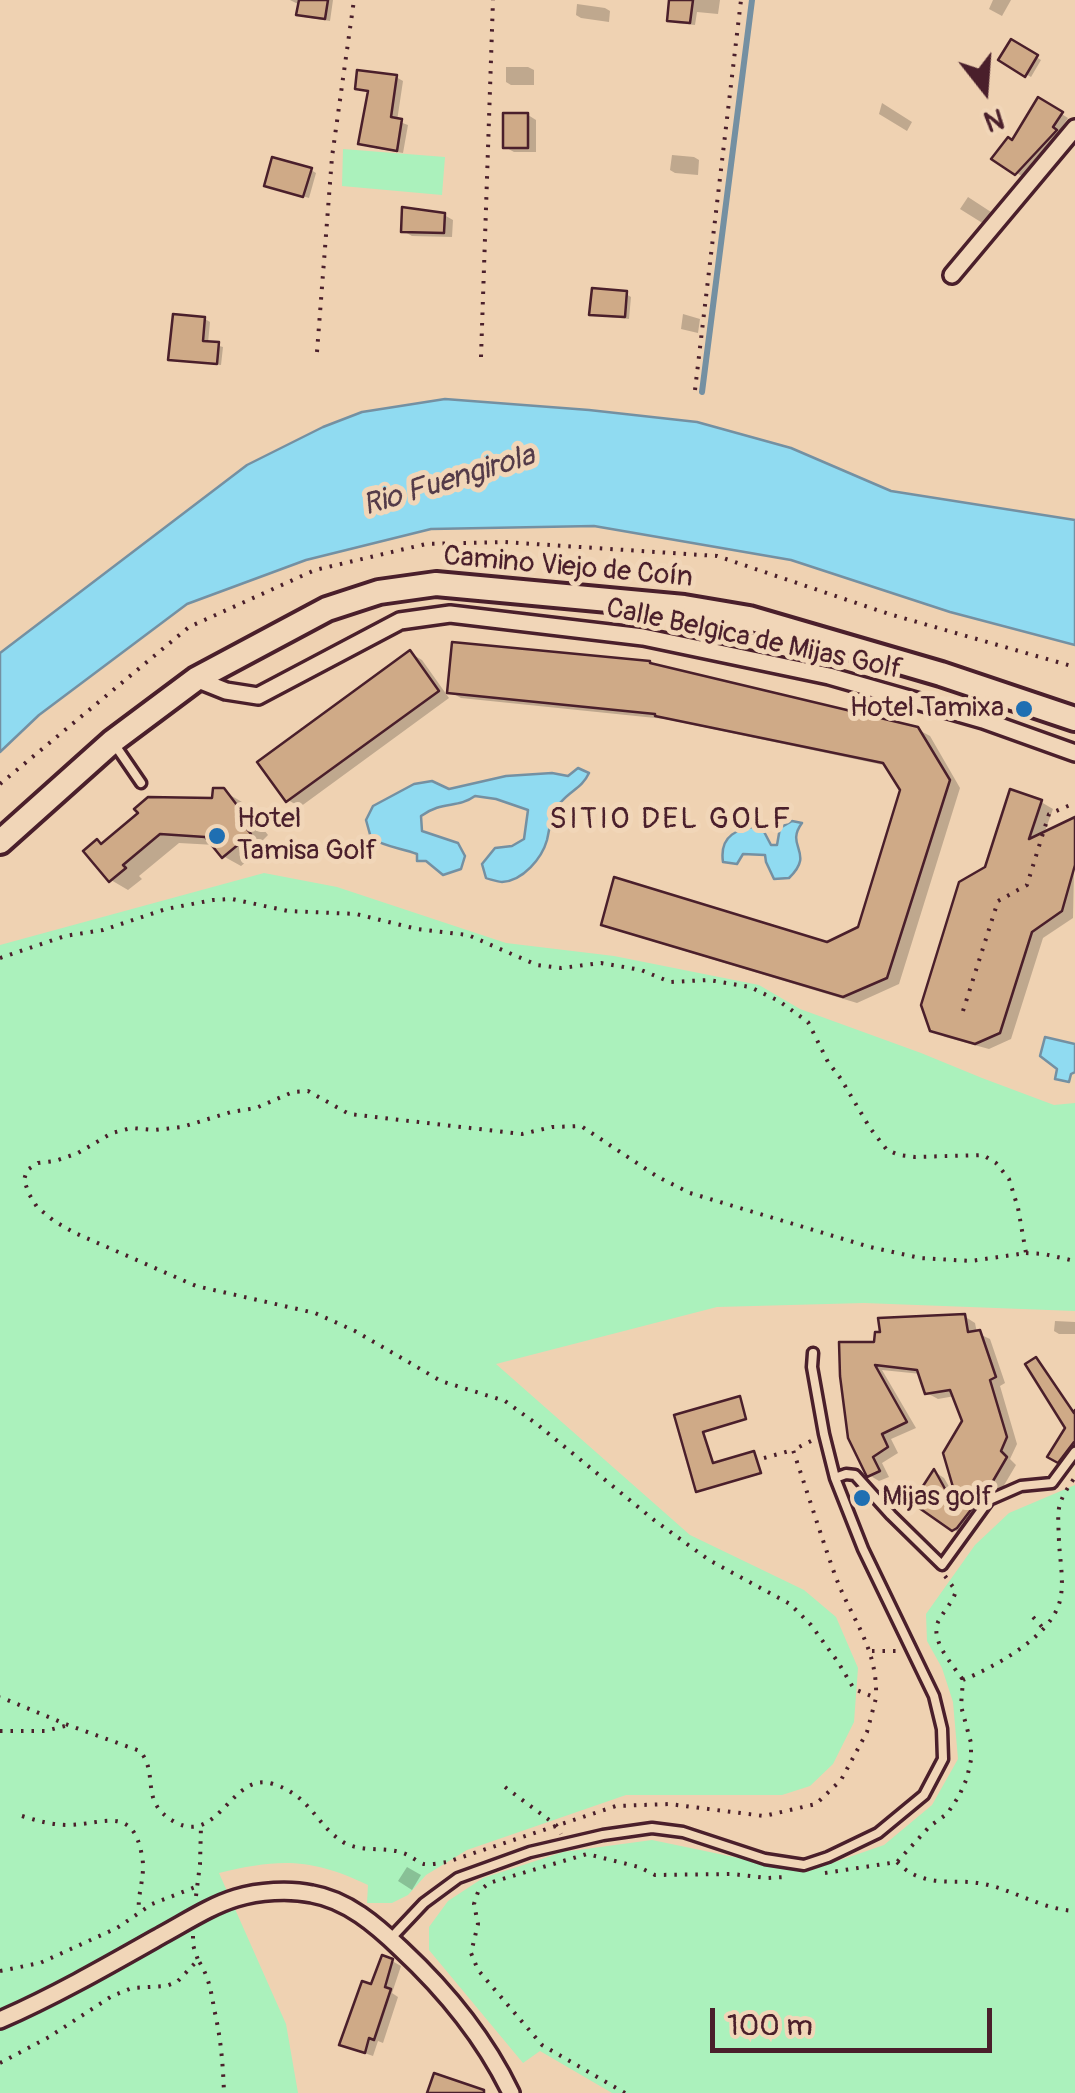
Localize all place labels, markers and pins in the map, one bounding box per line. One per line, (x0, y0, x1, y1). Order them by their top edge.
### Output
place label: Hotel Tamixa (850, 692, 1004, 726)
marker: Hotel Tamixa (1013, 698, 1035, 720)
place label: Hotel Tamisa Golf (237, 803, 377, 869)
marker: Hotel Tamisa Golf (206, 825, 228, 847)
place label: Mijas golf (882, 1481, 993, 1515)
marker: Mijas golf (851, 1487, 873, 1509)

